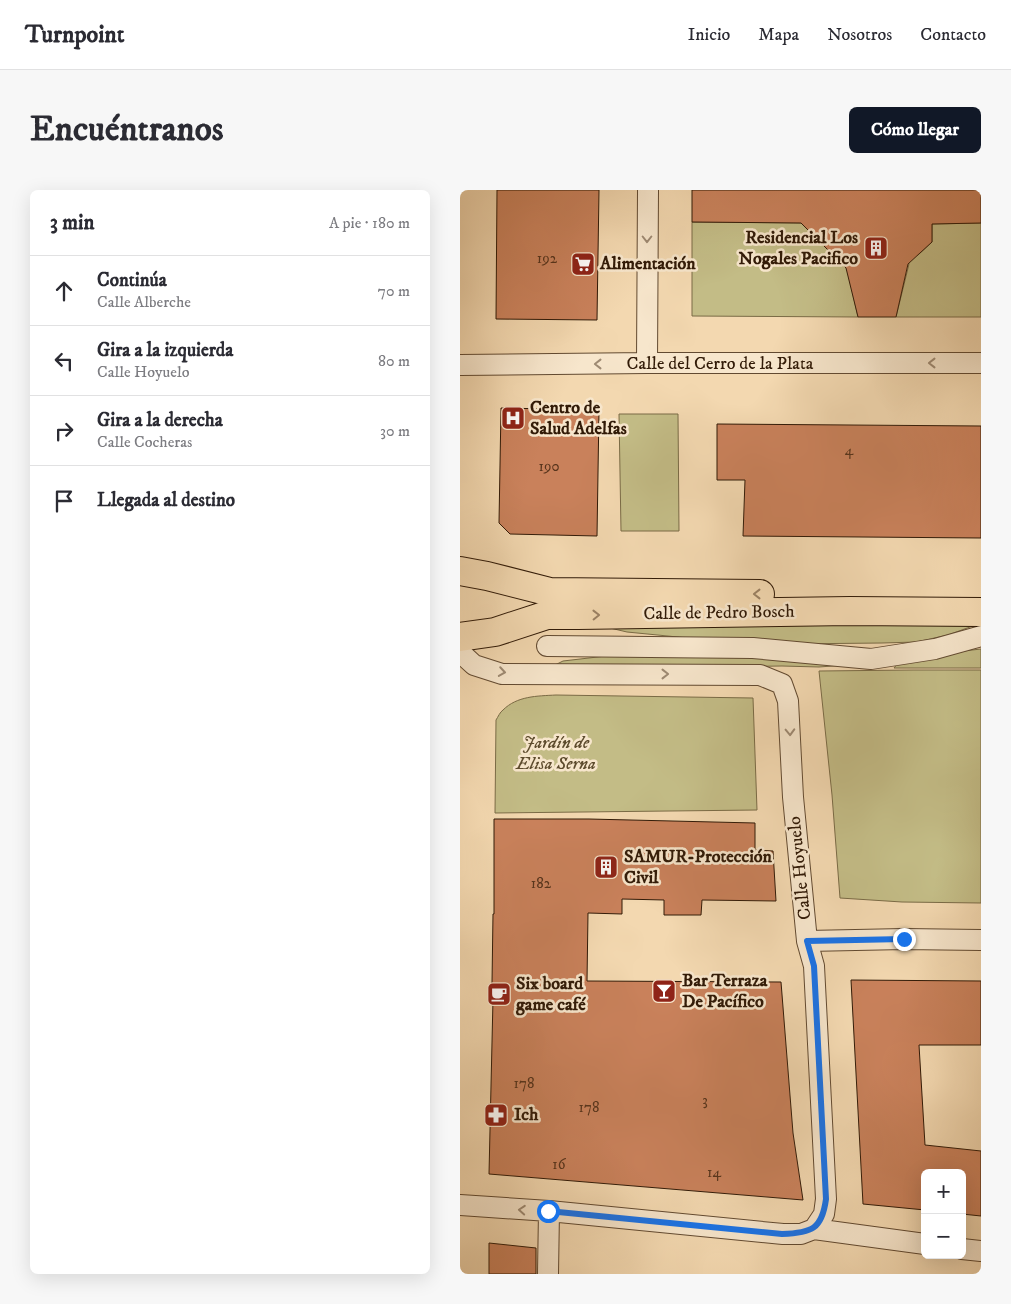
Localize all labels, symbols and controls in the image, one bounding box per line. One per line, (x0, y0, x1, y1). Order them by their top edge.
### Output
text: Turnpoint (25, 20, 124, 50)
text: Inicio (688, 24, 730, 46)
text: Mapa (758, 24, 799, 46)
text: Nosotros (827, 24, 892, 46)
text: Contacto (920, 24, 986, 46)
button: Cómo llegar (849, 107, 981, 153)
text: Encuéntranos (30, 108, 224, 152)
text: 3 min (50, 210, 95, 236)
text: A pie · 180 m (329, 213, 410, 233)
place label: Residencial Los Nogales Pacifico (739, 227, 858, 270)
one-way arrow (642, 235, 652, 243)
building icon: Residencial Los Nogales Pacifico (863, 235, 889, 261)
house number: 192 (537, 249, 558, 268)
supermarket icon: Alimentación (570, 251, 596, 277)
place label: Alimentación (599, 253, 696, 275)
text: Continúa (97, 269, 167, 292)
icon: ahead (50, 277, 78, 305)
text: 70 m (378, 281, 410, 301)
text: Calle Alberche (97, 292, 191, 312)
text: Gira a la izquierda (97, 339, 233, 362)
icon: left (50, 347, 78, 375)
text: 80 m (378, 351, 410, 371)
street label: Calle del Cerro de la Plata (627, 353, 814, 375)
one-way arrow (928, 358, 936, 368)
one-way arrow (594, 359, 602, 369)
text: Calle Hoyuelo (97, 362, 190, 382)
place label: Centro de Salud Adelfas (530, 397, 627, 440)
hospital icon: Centro de Salud Adelfas (500, 405, 526, 431)
text: Gira a la derecha (97, 409, 223, 432)
icon: right (50, 417, 78, 445)
text: 30 m (380, 421, 410, 441)
text: Calle Cocheras (97, 432, 192, 452)
house number: 4 (845, 441, 854, 460)
house number: 190 (538, 457, 560, 476)
icon: arrive (50, 487, 78, 515)
text: Llegada al destino (97, 489, 235, 512)
one-way arrow (753, 589, 761, 599)
street label: Calle de Pedro Bosch (643, 601, 795, 625)
one-way arrow (592, 610, 600, 620)
one-way arrow (498, 667, 507, 677)
one-way arrow (661, 669, 669, 679)
one-way arrow (784, 728, 795, 736)
park label: Jardín de Elisa Serna (515, 732, 596, 775)
street label: Calle Hoyuelo (784, 815, 816, 921)
place label: SAMUR-Protección Civil (624, 846, 773, 889)
building icon: SAMUR-Protección Civil (593, 854, 619, 880)
house number: 182 (531, 874, 552, 893)
route end (893, 928, 916, 951)
place label: Bar Terraza De Pacífico (682, 970, 768, 1013)
place label: Six board game café (515, 973, 586, 1016)
bar icon: Bar Terraza De Pacífico (651, 978, 677, 1004)
cafe icon: Six board game café (486, 981, 512, 1007)
house number: 178 (514, 1074, 534, 1093)
house number: 3 (702, 1091, 708, 1110)
house number: 178 (579, 1098, 599, 1117)
pharmacy icon: Ich (483, 1102, 509, 1128)
place label: Ich (514, 1104, 539, 1126)
house number: 16 (552, 1155, 567, 1174)
house number: 14 (707, 1163, 721, 1182)
map controls (921, 1169, 966, 1259)
button: + (921, 1169, 966, 1214)
route start (537, 1200, 560, 1223)
one-way arrow (518, 1204, 526, 1215)
button: − (921, 1214, 966, 1259)

